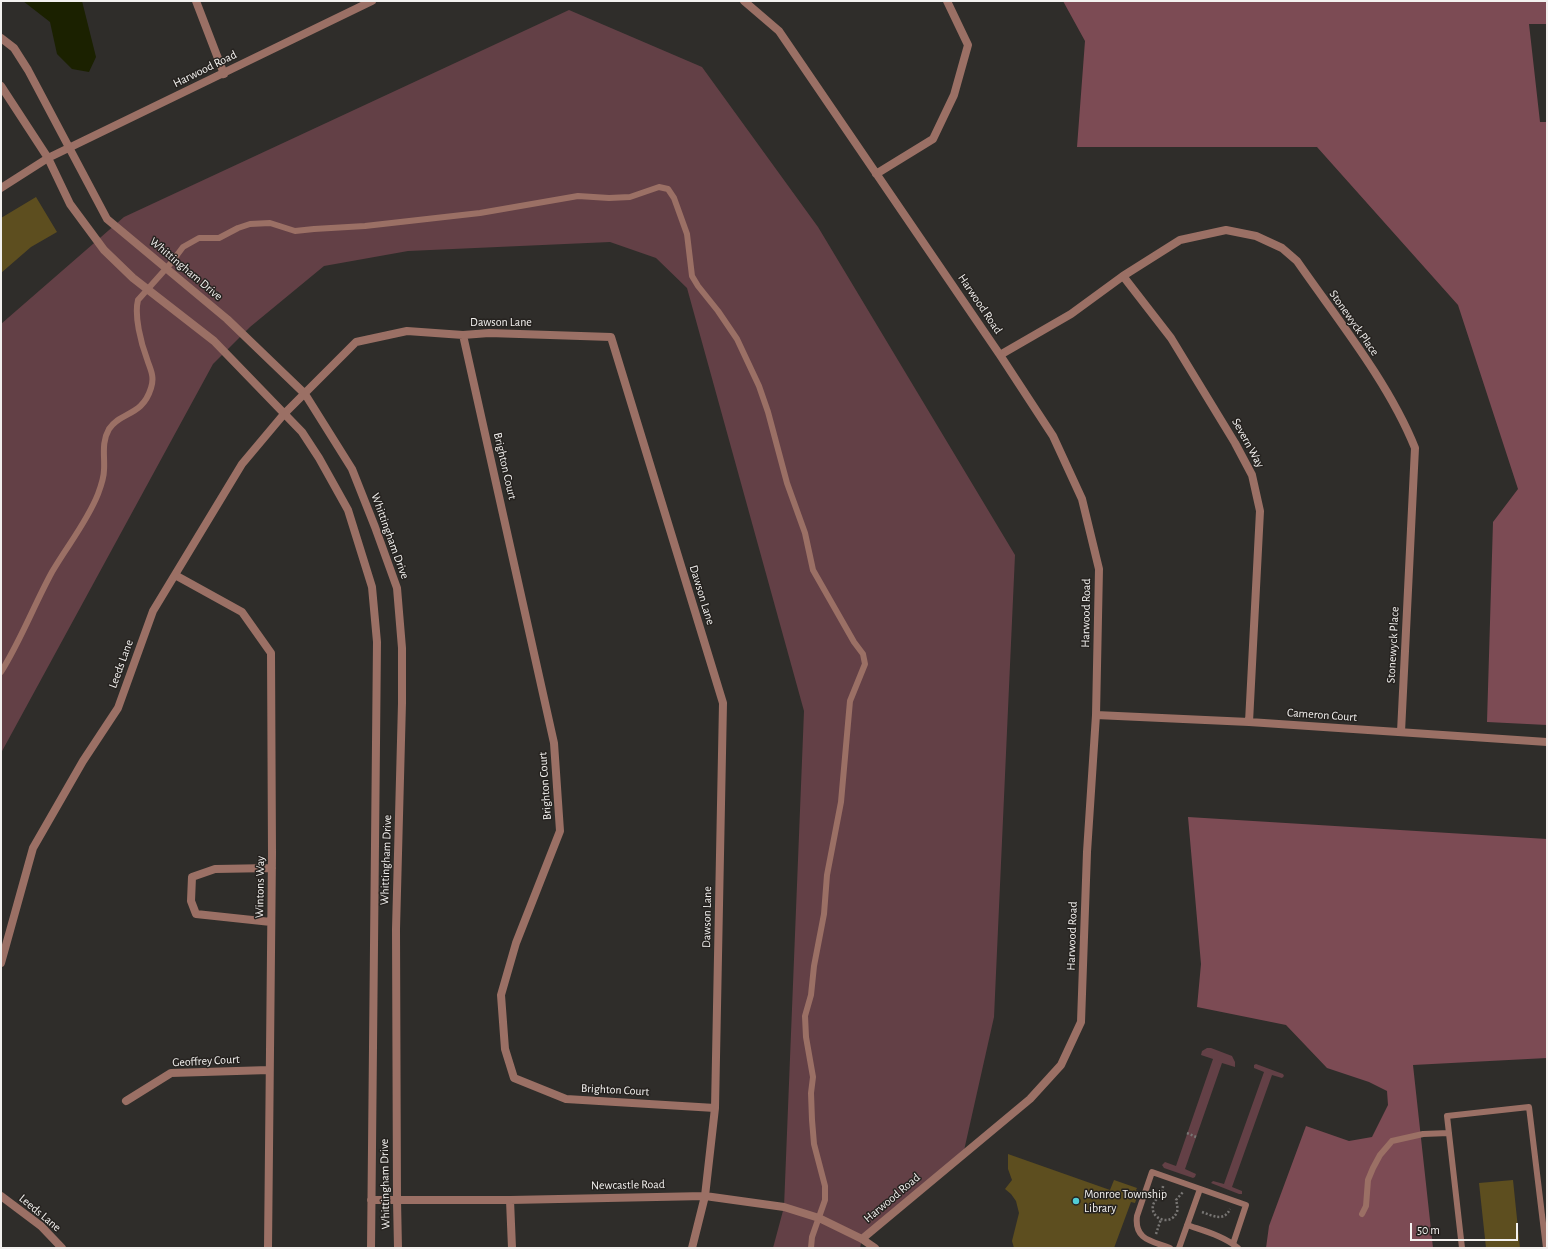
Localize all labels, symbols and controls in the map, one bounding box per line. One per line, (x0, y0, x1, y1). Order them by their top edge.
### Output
street label: Harwood Road (171, 47, 239, 91)
street label: Whittingham Drive (147, 234, 225, 304)
street label: Harwood Road (955, 271, 1005, 337)
street label: Stonewyck Place (1326, 287, 1382, 359)
street label: Dawson Lane (470, 315, 532, 329)
street label: Severn Way (1229, 416, 1267, 470)
street label: Brighton Court (490, 431, 520, 501)
street label: Whittingham Drive (368, 491, 412, 581)
street label: Dawson Lane (686, 563, 718, 627)
street label: Harwood Road (1078, 578, 1094, 648)
street label: Stonewyck Place (1384, 606, 1402, 684)
street label: Leeds Lane (106, 638, 136, 690)
street label: Cameron Court (1286, 705, 1358, 725)
street label: Brighton Court (535, 751, 555, 821)
street label: Whittingham Drive (377, 815, 395, 905)
street label: Wintons Way (252, 856, 268, 918)
street label: Dawson Lane (699, 886, 715, 948)
street label: Harwood Road (1064, 901, 1080, 971)
street label: Geoffrey Court (172, 1052, 240, 1070)
street label: Brighton Court (580, 1081, 650, 1099)
street label: Whittingham Drive (377, 1139, 393, 1229)
street label: Harwood Road (861, 1170, 923, 1226)
street label: Newcastle Road (591, 1177, 665, 1193)
place label: Monroe Township Library (1084, 1187, 1167, 1215)
street label: Leeds Lane (16, 1191, 64, 1235)
marker: Monroe Township Library (1071, 1196, 1081, 1206)
scale bar (1412, 1215, 1520, 1241)
text: 50 m (1417, 1224, 1440, 1236)

